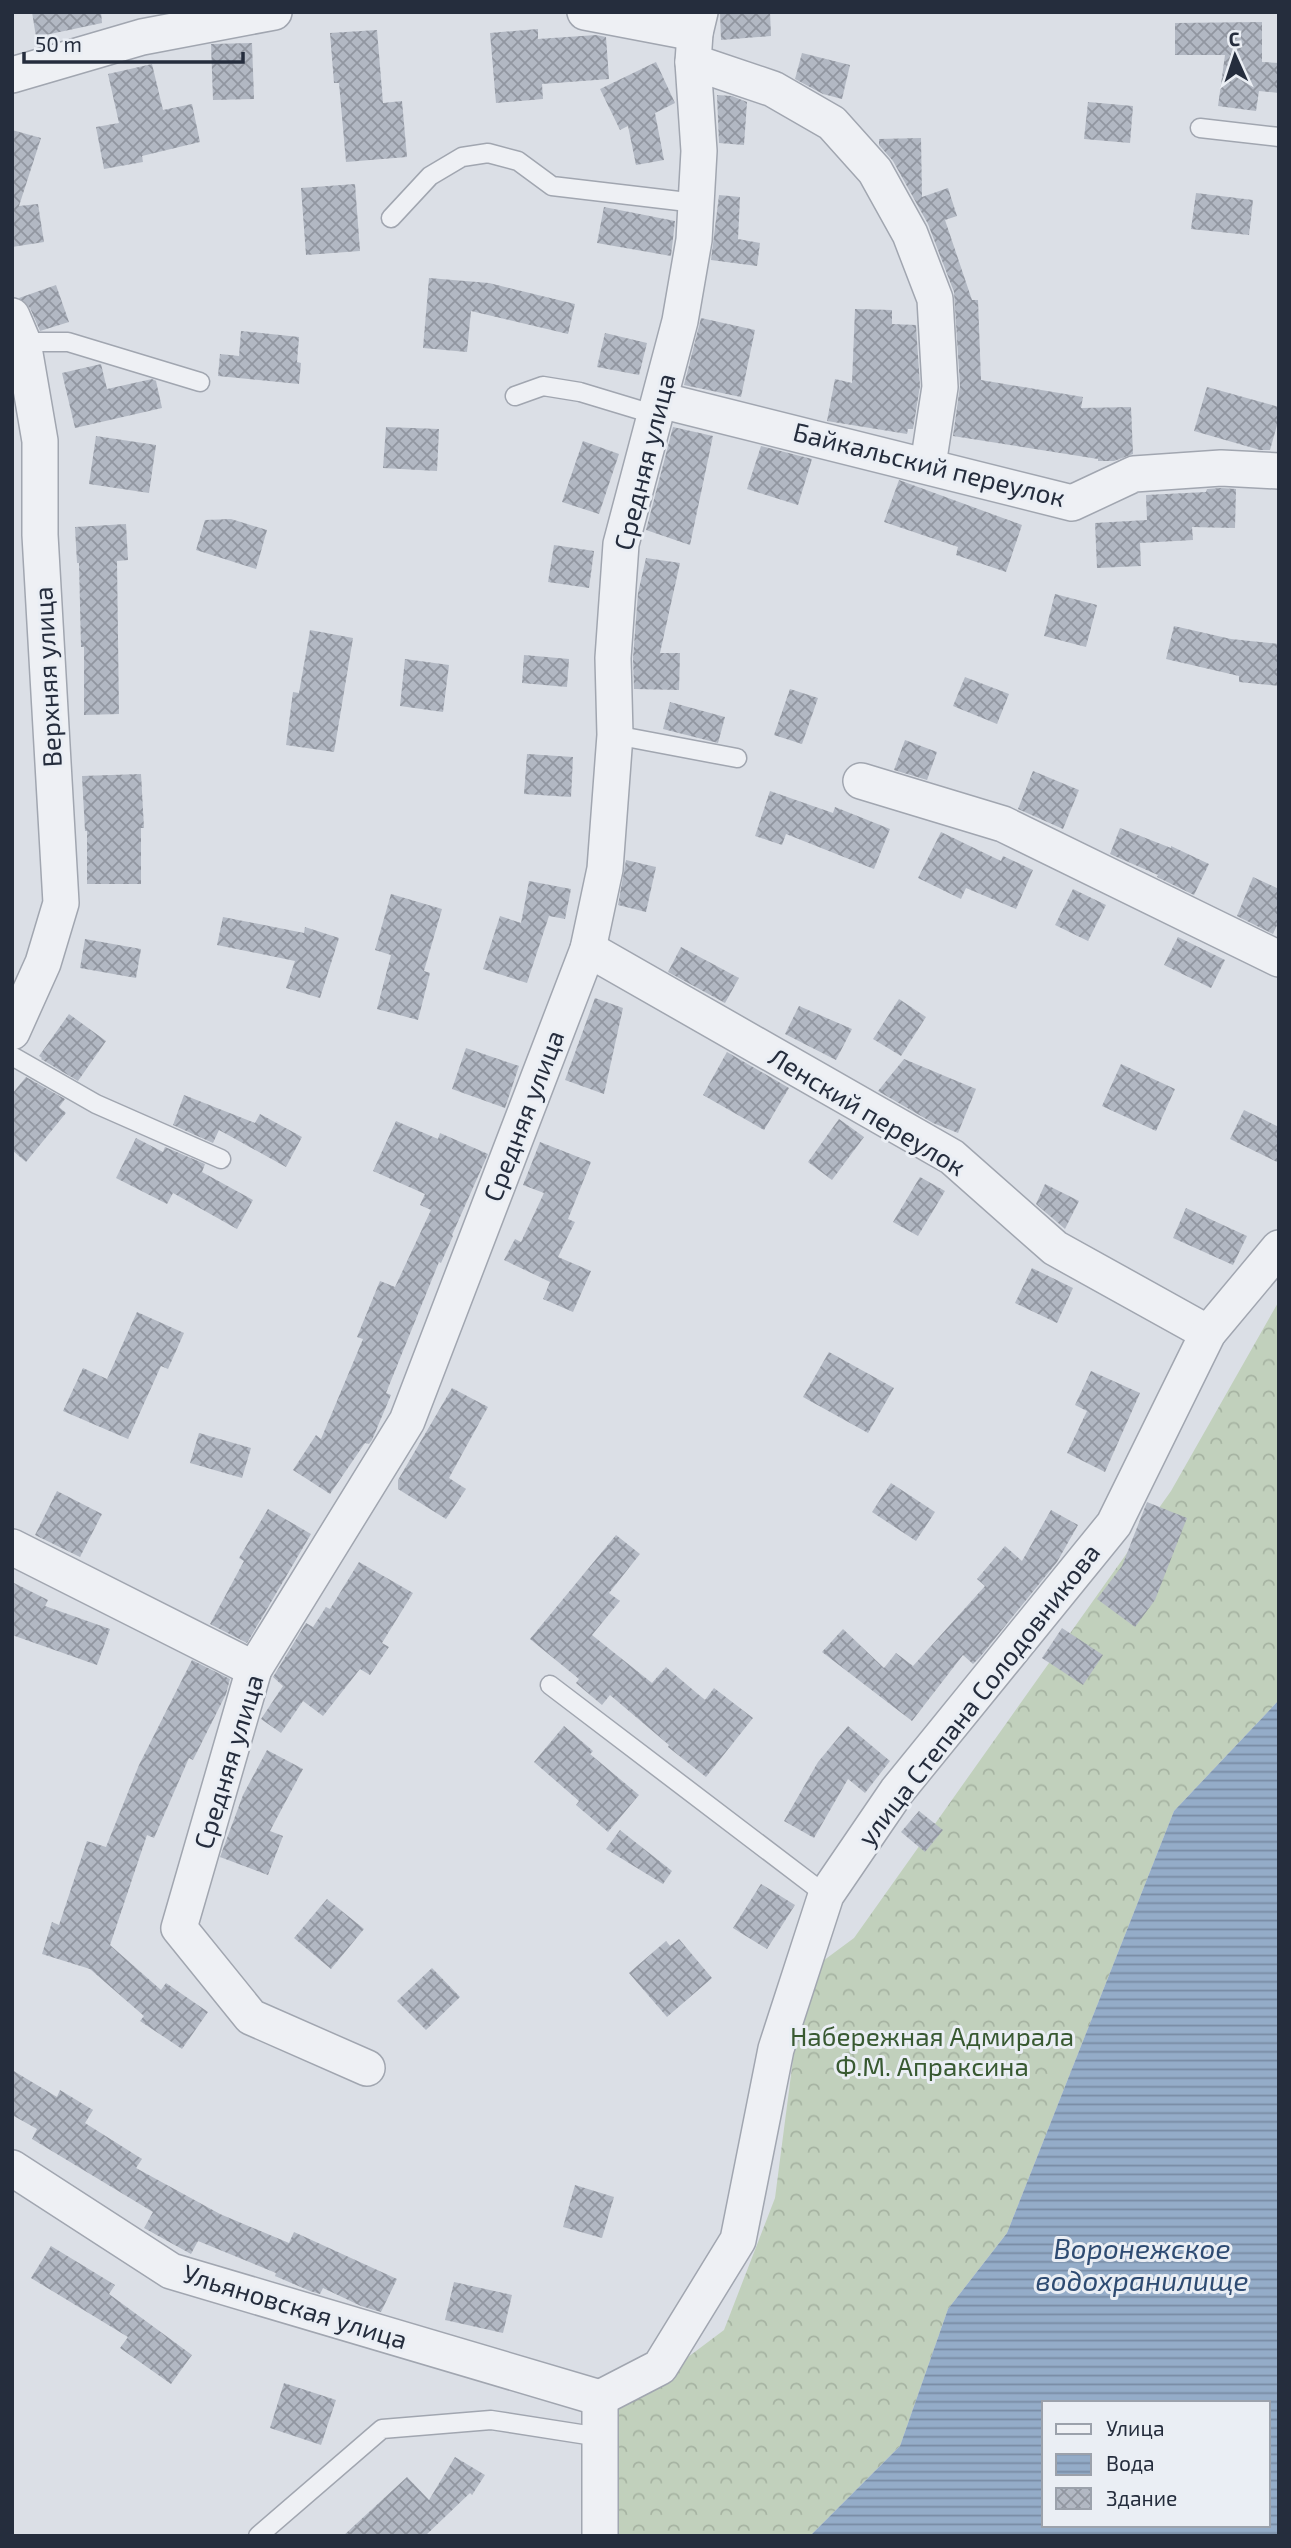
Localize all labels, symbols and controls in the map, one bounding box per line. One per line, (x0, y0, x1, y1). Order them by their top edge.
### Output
scale bar (24, 21, 243, 65)
north arrow (1200, 21, 1270, 91)
text: С (1228, 27, 1240, 50)
text: 50 m (35, 31, 82, 56)
street label: Средняя улица (607, 370, 681, 553)
street label: Байкальский переулок (790, 415, 1069, 513)
street label: Верхняя улица (26, 586, 68, 768)
street label: Средняя улица (476, 1025, 570, 1206)
street label: Ленский переулок (763, 1040, 972, 1182)
street label: улица Степана Солодовникова (850, 1537, 1106, 1852)
street label: Средняя улица (186, 1671, 270, 1853)
park label: Набережная Адмирала Ф.М. Апраксина (790, 2020, 1074, 2081)
water label: Воронежское водохранилище (1035, 2231, 1249, 2297)
street label: Ульяновская улица (179, 2257, 411, 2355)
legend (1042, 2401, 1270, 2527)
text: Улица (1106, 2415, 1165, 2440)
text: Вода (1106, 2450, 1155, 2475)
text: Здание (1106, 2485, 1177, 2510)

